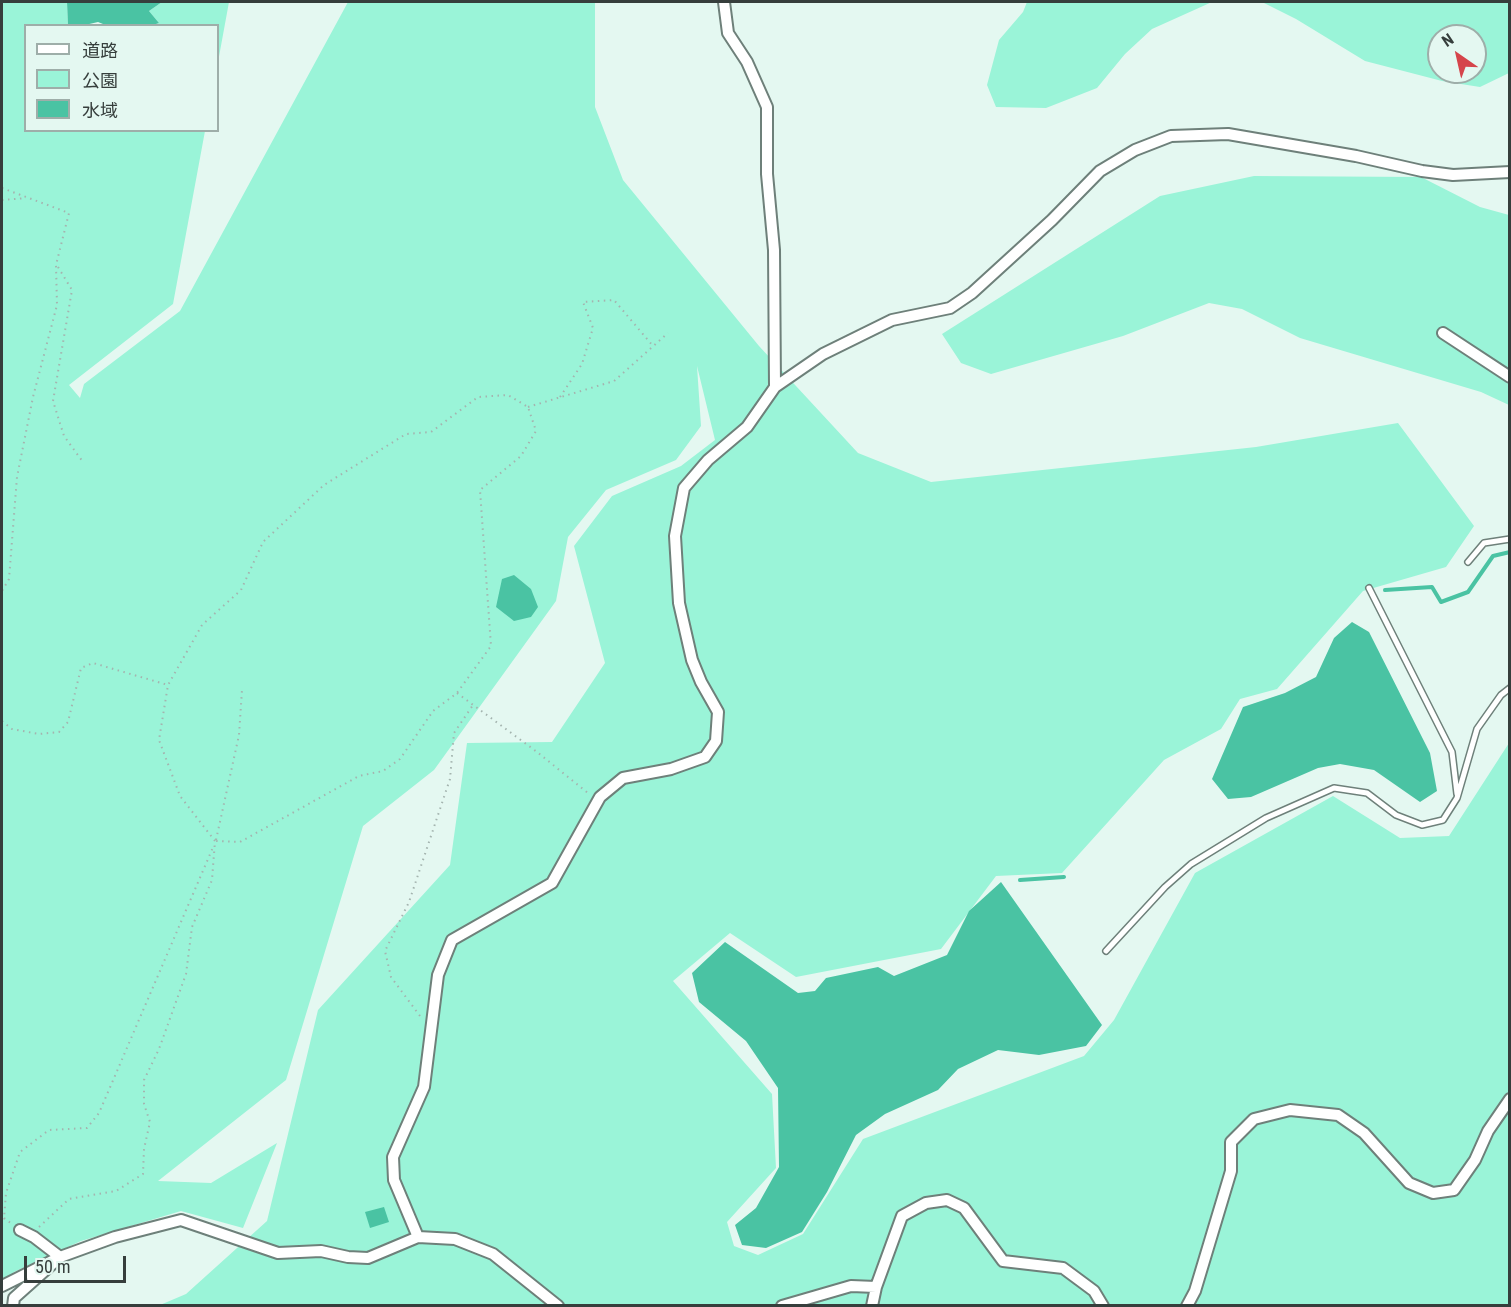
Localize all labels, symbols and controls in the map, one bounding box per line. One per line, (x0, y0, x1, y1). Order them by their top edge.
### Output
legend (24, 24, 219, 132)
north arrow (1427, 24, 1487, 84)
text: N (1438, 30, 1457, 51)
text: 道路 (82, 40, 118, 61)
text: 公園 (82, 70, 118, 91)
text: 水域 (82, 100, 118, 121)
scale bar (27, 1244, 129, 1282)
text: 50 m (35, 1256, 70, 1277)

